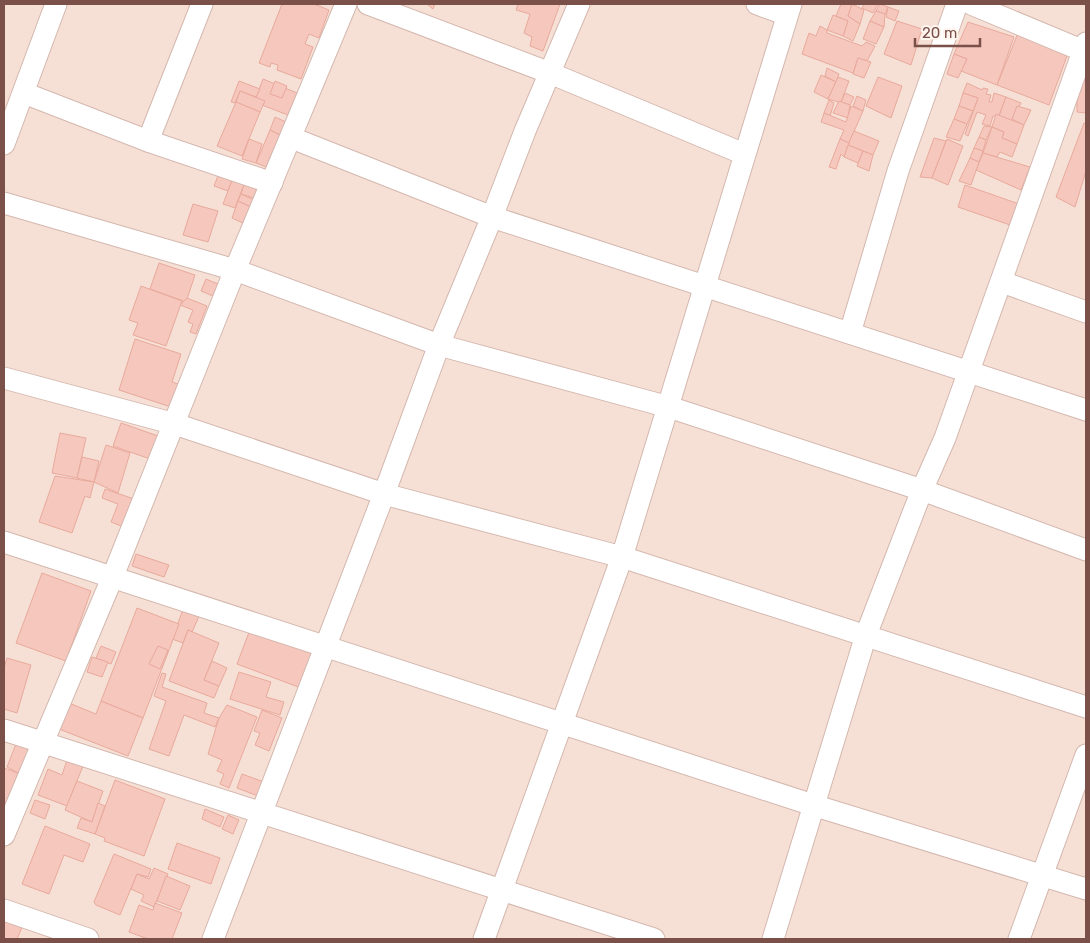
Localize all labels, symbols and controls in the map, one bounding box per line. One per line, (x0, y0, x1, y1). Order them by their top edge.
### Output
scale bar (915, 15, 980, 47)
text: 20 m (922, 24, 957, 42)

